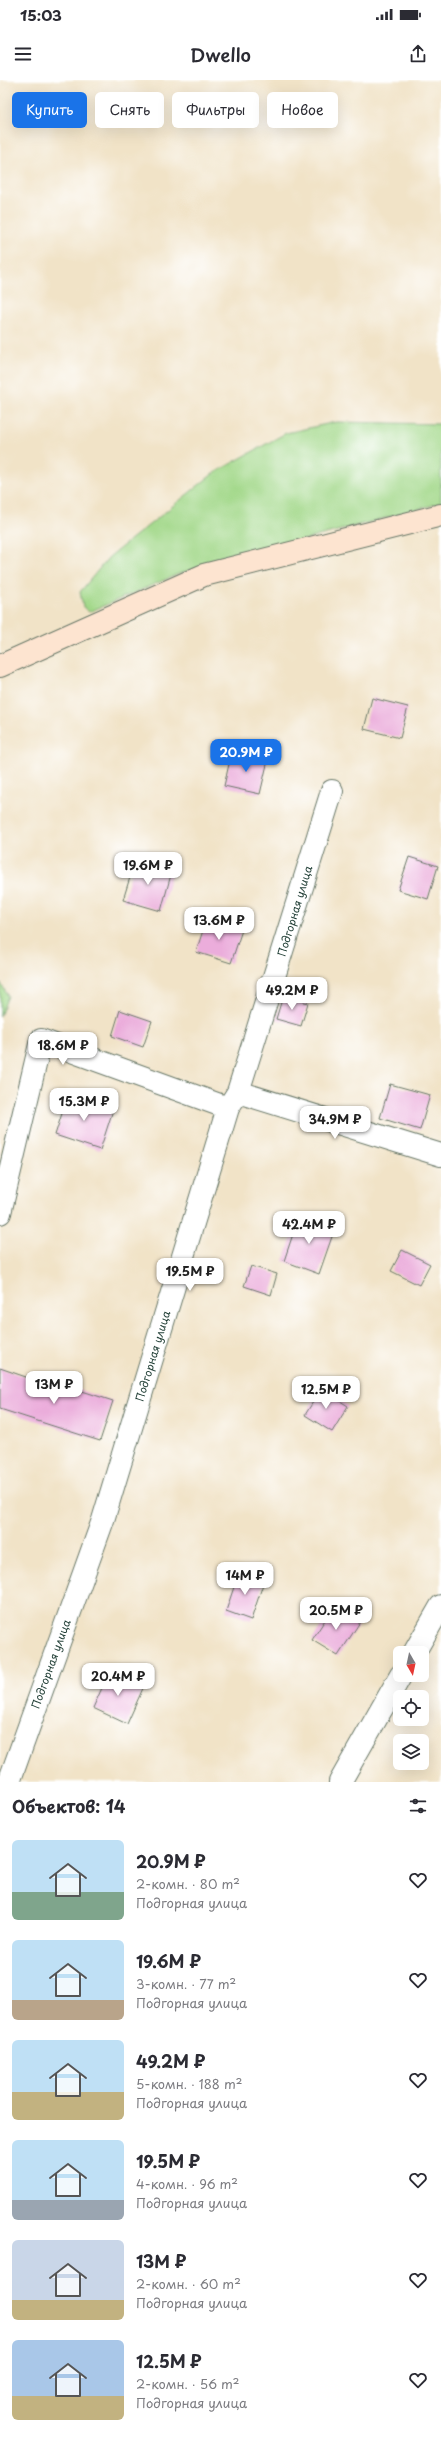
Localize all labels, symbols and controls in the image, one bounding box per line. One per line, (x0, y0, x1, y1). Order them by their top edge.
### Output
text: 15:03 (20, 3, 62, 26)
text: Dwello (190, 41, 251, 68)
icon: menu (12, 43, 34, 65)
icon: share (407, 43, 429, 65)
chip: Купить (12, 92, 87, 128)
chip: Снять (95, 92, 164, 128)
chip: Фильтры (172, 92, 259, 128)
chip: Новое (267, 92, 338, 128)
pin: 20.9M ₽ (209, 739, 283, 773)
text: 20.9M ₽ (219, 742, 273, 761)
pin: 19.6M ₽ (111, 852, 185, 886)
text: 19.6M ₽ (123, 855, 173, 874)
street label: Подгорная улица (273, 863, 316, 958)
pin: 13.6M ₽ (182, 907, 256, 941)
text: 13.6M ₽ (193, 910, 245, 929)
pin: 49.2M ₽ (255, 977, 329, 1011)
text: 49.2M ₽ (265, 980, 319, 999)
pin: 18.6M ₽ (26, 1032, 100, 1066)
text: 18.6M ₽ (37, 1035, 89, 1054)
pin: 15.3M ₽ (47, 1088, 121, 1122)
text: 15.3M ₽ (59, 1091, 109, 1110)
pin: 34.9M ₽ (298, 1106, 372, 1140)
text: 34.9M ₽ (309, 1109, 361, 1128)
pin: 42.4M ₽ (272, 1211, 346, 1245)
text: 42.4M ₽ (282, 1214, 336, 1233)
pin: 19.5M ₽ (153, 1258, 227, 1292)
text: 19.5M ₽ (165, 1261, 215, 1280)
street label: Подгорная улица (131, 1308, 174, 1403)
pin: 13M ₽ (26, 1371, 82, 1405)
text: 13M ₽ (35, 1374, 73, 1393)
pin: 12.5M ₽ (289, 1376, 363, 1410)
text: 12.5M ₽ (301, 1379, 351, 1398)
pin: 14M ₽ (217, 1562, 273, 1596)
text: 14M ₽ (226, 1565, 264, 1584)
pin: 20.5M ₽ (299, 1597, 373, 1631)
text: 20.5M ₽ (309, 1600, 363, 1619)
street label: Подгорная улица (26, 1617, 75, 1711)
north arrow (393, 1646, 429, 1682)
map controls (393, 1646, 429, 1770)
pin: 20.4M ₽ (81, 1663, 155, 1697)
text: 20.4M ₽ (91, 1666, 145, 1685)
button: locate (393, 1690, 429, 1726)
button: layers (393, 1734, 429, 1770)
text: Объектов: 14 (12, 1793, 126, 1819)
icon: filters (407, 1795, 429, 1817)
text: 20.9M ₽ (136, 1848, 206, 1874)
icon: home (44, 1856, 92, 1904)
icon: heart (407, 1869, 429, 1891)
text: 2-комн. · 80 m² (136, 1874, 240, 1893)
text: Подгорная улица (136, 1893, 247, 1912)
text: 19.6M ₽ (136, 1948, 201, 1974)
icon: home (44, 1956, 92, 2004)
icon: heart (407, 1969, 429, 1991)
text: 3-комн. · 77 m² (136, 1974, 236, 1993)
text: Подгорная улица (136, 1993, 247, 2012)
text: 49.2M ₽ (136, 2048, 205, 2074)
icon: home (44, 2056, 92, 2104)
icon: heart (407, 2069, 429, 2091)
text: 5-комн. · 188 m² (136, 2074, 243, 2093)
text: Подгорная улица (136, 2093, 247, 2112)
text: 19.5M ₽ (136, 2148, 200, 2174)
icon: home (44, 2156, 92, 2204)
icon: heart (407, 2169, 429, 2191)
text: 4-комн. · 96 m² (136, 2174, 238, 2193)
text: Подгорная улица (136, 2193, 247, 2212)
text: 13M ₽ (136, 2248, 186, 2274)
icon: home (44, 2256, 92, 2304)
icon: heart (407, 2269, 429, 2291)
text: 2-комн. · 60 m² (136, 2274, 241, 2293)
text: Подгорная улица (136, 2293, 247, 2312)
text: 12.5M ₽ (136, 2348, 202, 2374)
icon: home (44, 2356, 92, 2404)
icon: heart (407, 2369, 429, 2391)
text: 2-комн. · 56 m² (136, 2374, 239, 2393)
text: Подгорная улица (136, 2393, 247, 2412)

